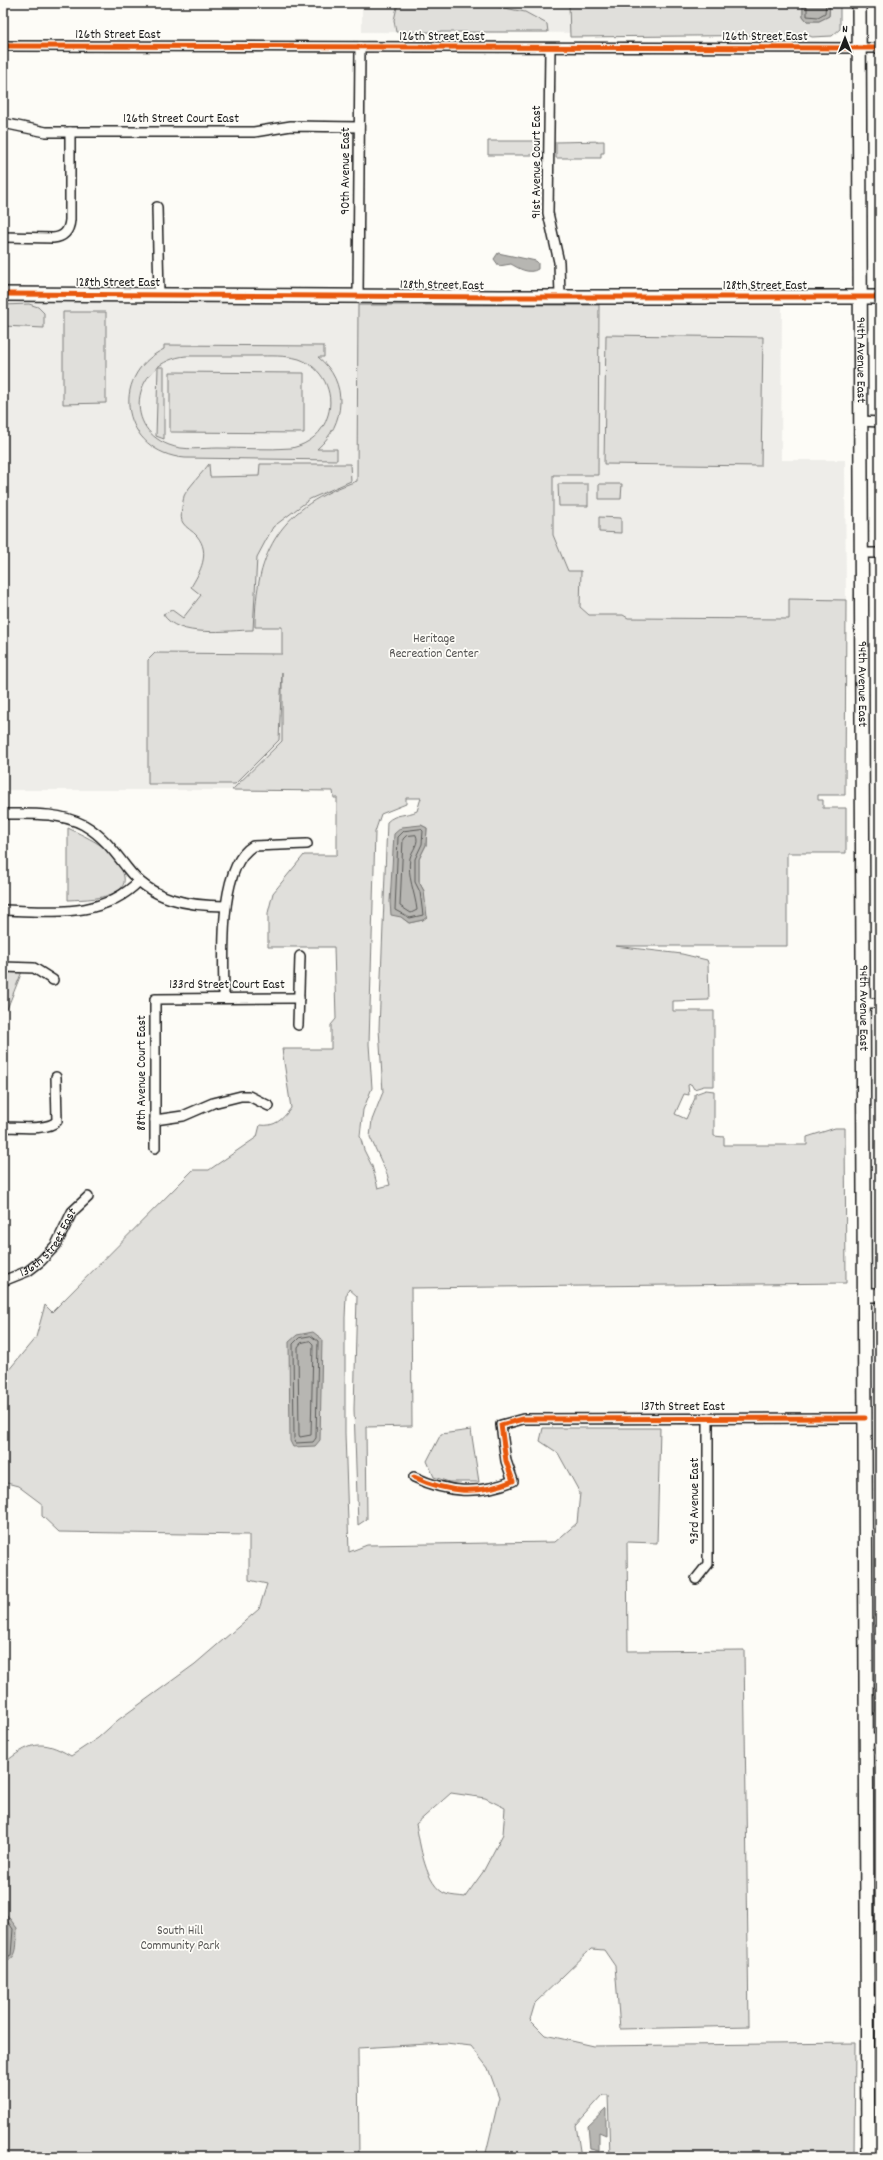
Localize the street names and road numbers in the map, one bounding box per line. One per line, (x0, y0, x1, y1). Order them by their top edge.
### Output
street label: 126th Street East (75, 26, 161, 45)
street label: 126th Street East (399, 28, 485, 47)
street label: 126th Street East (722, 28, 808, 47)
street label: 91st Avenue Court East (528, 105, 547, 219)
street label: 126th Street Court East (123, 110, 239, 129)
street label: 90th Avenue East (337, 127, 356, 215)
street label: 128th Street East (76, 274, 160, 293)
street label: 128th Street East (400, 276, 485, 296)
street label: 128th Street East (723, 277, 807, 296)
street label: 94th Avenue East (851, 317, 870, 403)
street label: 94th Avenue East (852, 641, 872, 727)
street label: 94th Avenue East (854, 965, 873, 1051)
street label: 133rd Street Court East (169, 976, 285, 995)
street label: 88th Avenue Court East (133, 1015, 152, 1131)
street label: 136th Street East (17, 1203, 81, 1283)
street label: 137th Street East (641, 1398, 725, 1417)
street label: 93rd Avenue East (686, 1458, 705, 1544)

